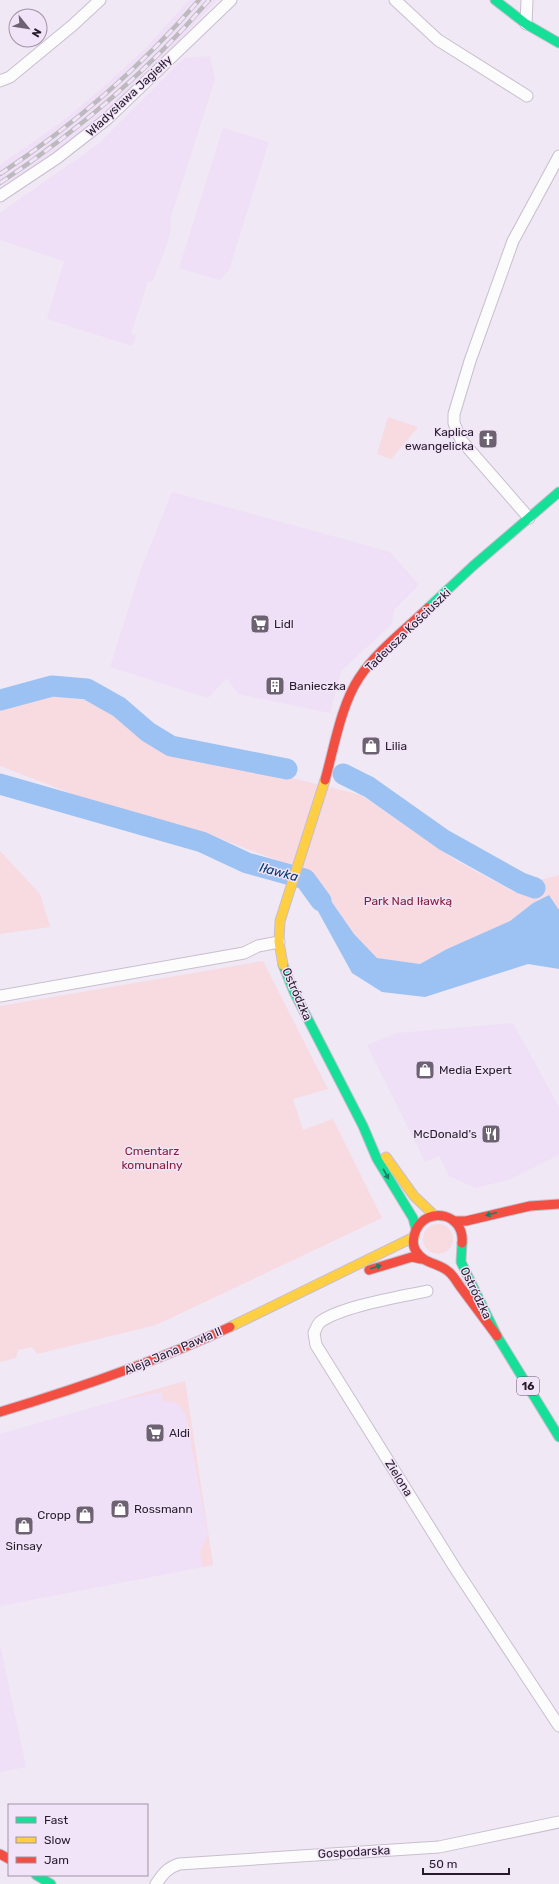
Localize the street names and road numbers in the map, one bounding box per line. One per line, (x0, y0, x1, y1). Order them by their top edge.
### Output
street label: Władysława Jagiełły (83, 52, 175, 139)
street label: Tadeusza Kościuszki (362, 586, 454, 674)
street label: Ostródzka (279, 965, 315, 1023)
street label: Ostródzka (457, 1265, 495, 1321)
street label: Aleja Jana Pawła II (122, 1324, 224, 1378)
road number: 16 (517, 1377, 539, 1395)
street label: Zielona (382, 1457, 416, 1499)
street label: Gospodarska (318, 1843, 390, 1861)

